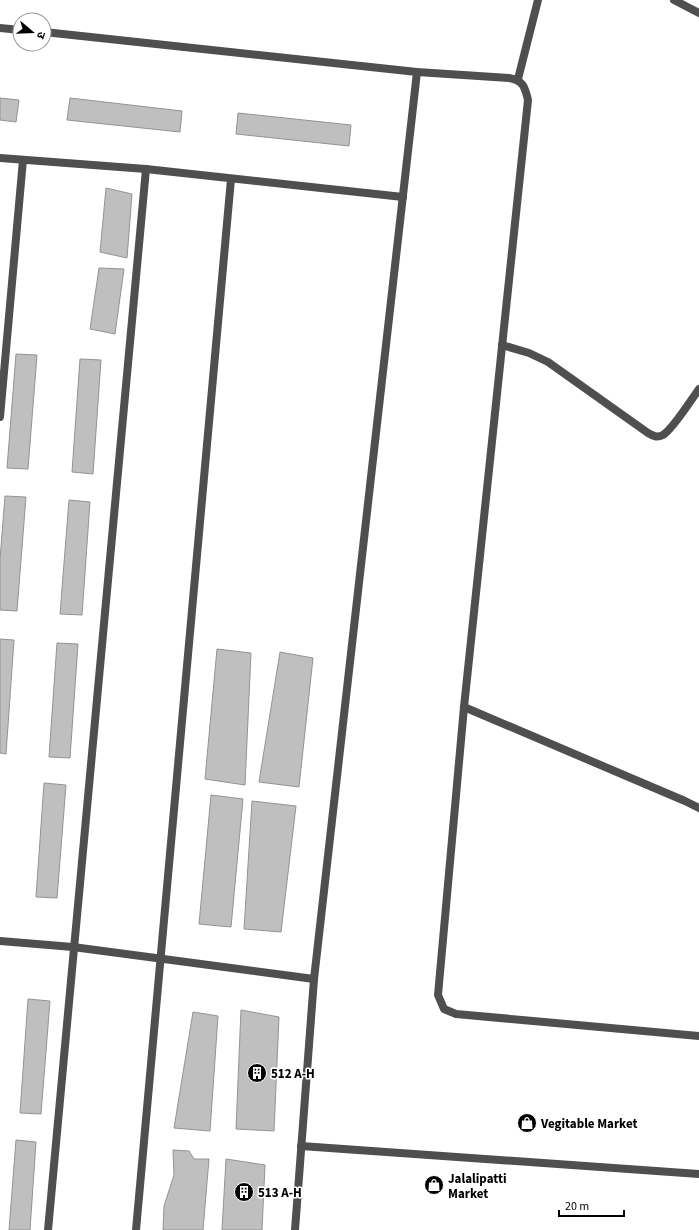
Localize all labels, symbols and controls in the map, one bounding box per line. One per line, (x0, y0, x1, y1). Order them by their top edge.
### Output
north arrow (12, 12, 52, 52)
text: उ (33, 30, 49, 41)
building icon: 512 A-H (246, 1062, 268, 1084)
place label: 512 A-H (271, 1065, 315, 1083)
shop icon: Vegitable Market (516, 1112, 538, 1134)
place label: Vegitable Market (540, 1115, 637, 1133)
place label: Jalalipatti Market (448, 1170, 507, 1203)
shop icon: Jalalipatti Market (423, 1174, 445, 1196)
building icon: 513 A-H (233, 1181, 255, 1203)
place label: 513 A-H (258, 1184, 302, 1202)
scale bar (559, 1192, 624, 1218)
text: 20 m (565, 1198, 589, 1215)

